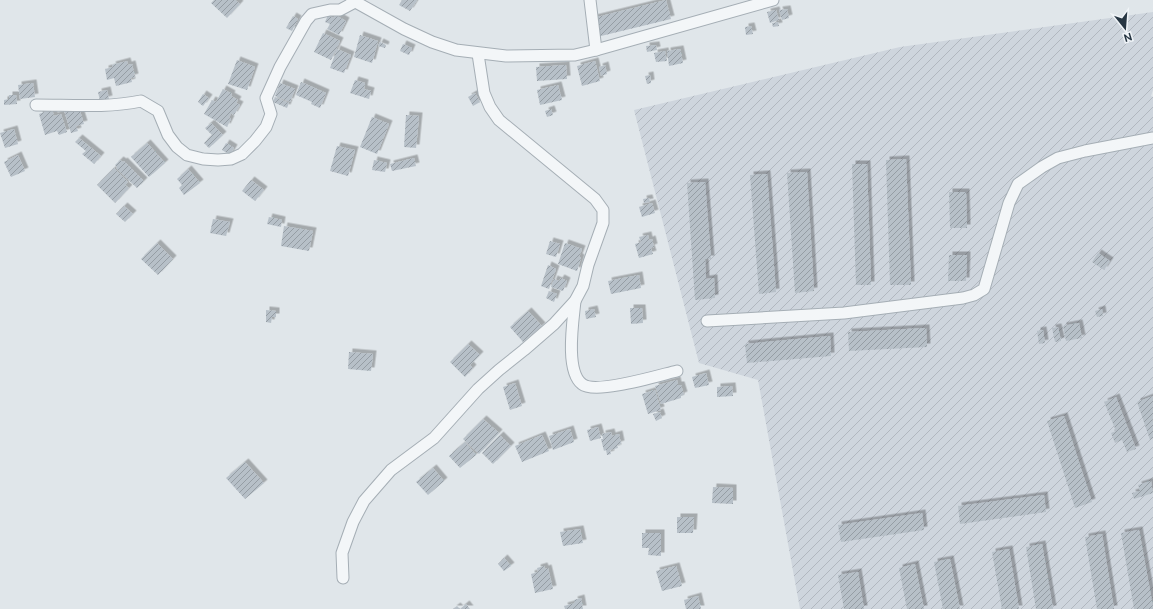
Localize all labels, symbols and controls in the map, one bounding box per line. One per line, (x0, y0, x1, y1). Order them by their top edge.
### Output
north arrow (1105, 8, 1145, 48)
text: N (1122, 31, 1134, 45)

